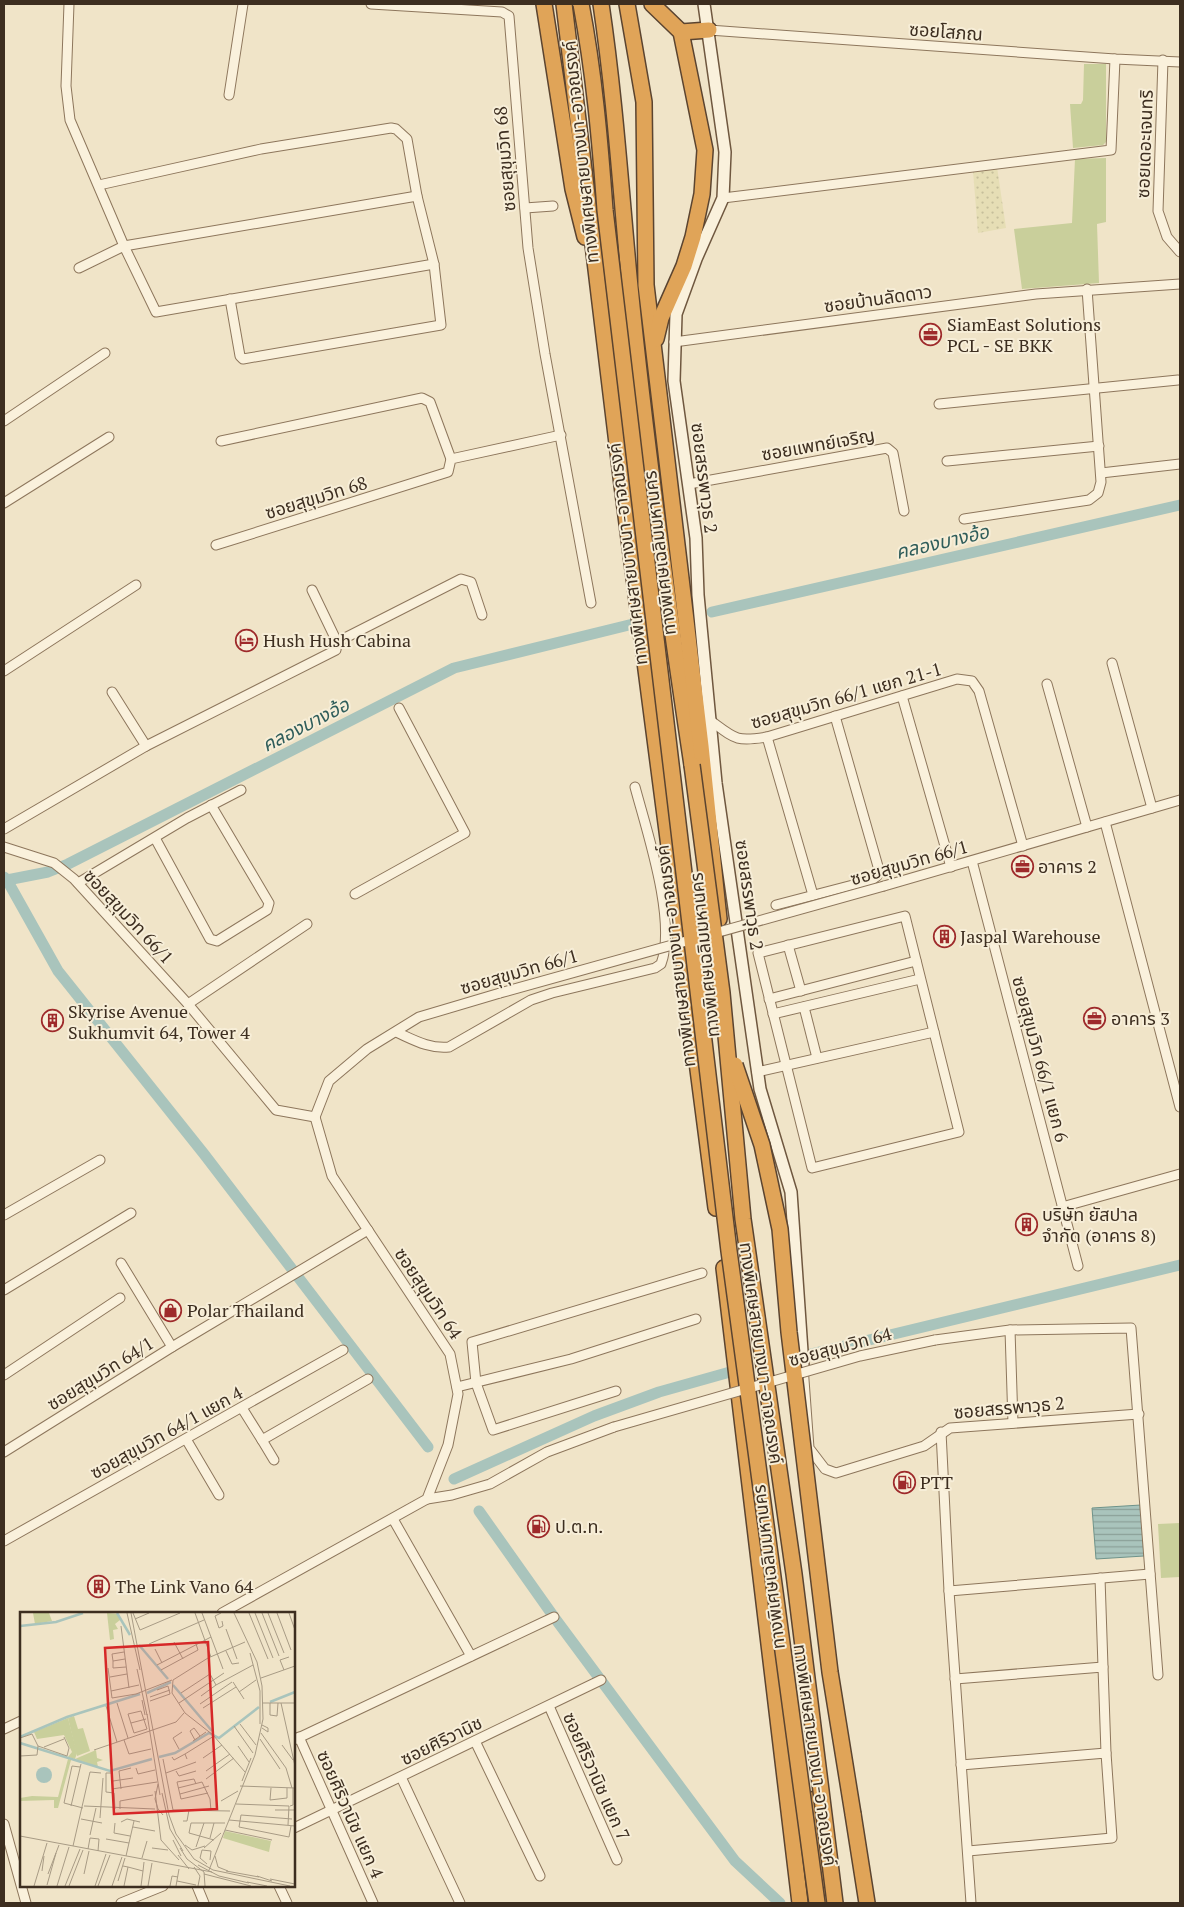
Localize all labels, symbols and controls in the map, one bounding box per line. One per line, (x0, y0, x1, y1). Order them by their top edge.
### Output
street label: ซอยโสภณ (908, 16, 984, 46)
street label: ทางพิเศษสายบางนา-อาจณรงค์ (556, 40, 604, 264)
street label: ซอยเดอะเจนทริ (1130, 89, 1158, 199)
street label: ซอยสุขุมวิท 68 (487, 105, 521, 213)
street label: ซอยบ้านลัดดาว (822, 279, 934, 317)
place label: SiamEast Solutions PCL - SE BKK (947, 312, 1101, 357)
office icon: SiamEast Solutions PCL - SE BKK (919, 322, 943, 346)
street label: ซอยสรรพาวุธ 2 (686, 421, 724, 535)
street label: ซอยแพทย์เจริญ (759, 422, 877, 466)
street label: ทางพิเศษสายบางนา-อาจณรงค์ (601, 442, 653, 666)
street label: ทางพิเศษเฉลิมมหานคร (637, 469, 681, 637)
street label: ซอยสุขุมวิท 68 (262, 470, 370, 524)
water label: คลองบางอ้อ (893, 518, 992, 564)
hotel icon: Hush Hush Cabina (235, 628, 259, 652)
place label: Hush Hush Cabina (263, 628, 411, 652)
street label: ซอยสุขุมวิท 66/1 แยก 21-1 (748, 656, 944, 734)
water label: คลองบางอ้อ (257, 691, 354, 757)
street label: ซอยสุขุมวิท 66/1 (847, 834, 971, 890)
street label: ซอยสรรพาวุธ 2 (730, 838, 770, 952)
street label: ทางพิเศษสายบางนา-อาจณรงค์ (649, 844, 701, 1068)
office icon: อาคาร 2 (1010, 854, 1034, 878)
place label: อาคาร 2 (1038, 854, 1097, 878)
street label: ซอยสุขุมวิท 66/1 (79, 863, 179, 969)
street label: ทางพิเศษเฉลิมมหานคร (683, 871, 725, 1039)
building icon: Jaspal Warehouse (932, 924, 956, 948)
place label: Jaspal Warehouse (960, 924, 1101, 948)
street label: ซอยสุขุมวิท 66/1 (457, 943, 581, 999)
street label: ซอยสุขุมวิท 66/1 แยก 6 (1007, 973, 1075, 1145)
place label: Skyrise Avenue Sukhumvit 64, Tower 4 (68, 999, 250, 1044)
office icon: อาคาร 3 (1083, 1006, 1107, 1030)
place label: อาคาร 3 (1111, 1006, 1170, 1030)
building icon: Skyrise Avenue Sukhumvit 64, Tower 4 (40, 1009, 64, 1033)
place label: บริษัท ยัสปาล จำกัด (อาคาร 8) (1042, 1202, 1156, 1247)
building icon: บริษัท ยัสปาล จำกัด (อาคาร 8) (1014, 1212, 1038, 1236)
street label: ทางพิเศษสายบางนา-อาจณรงค์ (735, 1241, 789, 1465)
street label: ซอยสุขุมวิท 64 (390, 1243, 469, 1344)
shop icon: Polar Thailand (159, 1298, 183, 1322)
place label: Polar Thailand (187, 1298, 304, 1322)
street label: ซอยสุขุมวิท 64 (786, 1321, 894, 1371)
street label: ซอยสุขุมวิท 64/1 (42, 1331, 158, 1415)
street label: ซอยสุขุมวิท 64/1 แยก 4 (85, 1380, 247, 1484)
street label: ซอยสรรพาวุธ 2 (952, 1390, 1066, 1424)
fuel station icon: PTT (892, 1470, 916, 1494)
place label: PTT (920, 1470, 953, 1494)
street label: ทางพิเศษเฉลิมมหานคร (746, 1483, 790, 1651)
fuel station icon: ป.ต.ท. (527, 1514, 551, 1538)
place label: ป.ต.ท. (555, 1514, 603, 1538)
building icon: The Link Vano 64 (87, 1574, 111, 1598)
place label: The Link Vano 64 (115, 1574, 254, 1598)
inset map (20, 1612, 295, 1887)
street label: ทางพิเศษสายบางนา-อาจณรงค์ (789, 1643, 843, 1867)
street label: ซอยศิริวานิช แยก 7 (558, 1708, 636, 1844)
street label: ซอยศิริวานิช (396, 1710, 486, 1770)
street label: ซอยศิริวานิช แยก 4 (312, 1746, 390, 1882)

